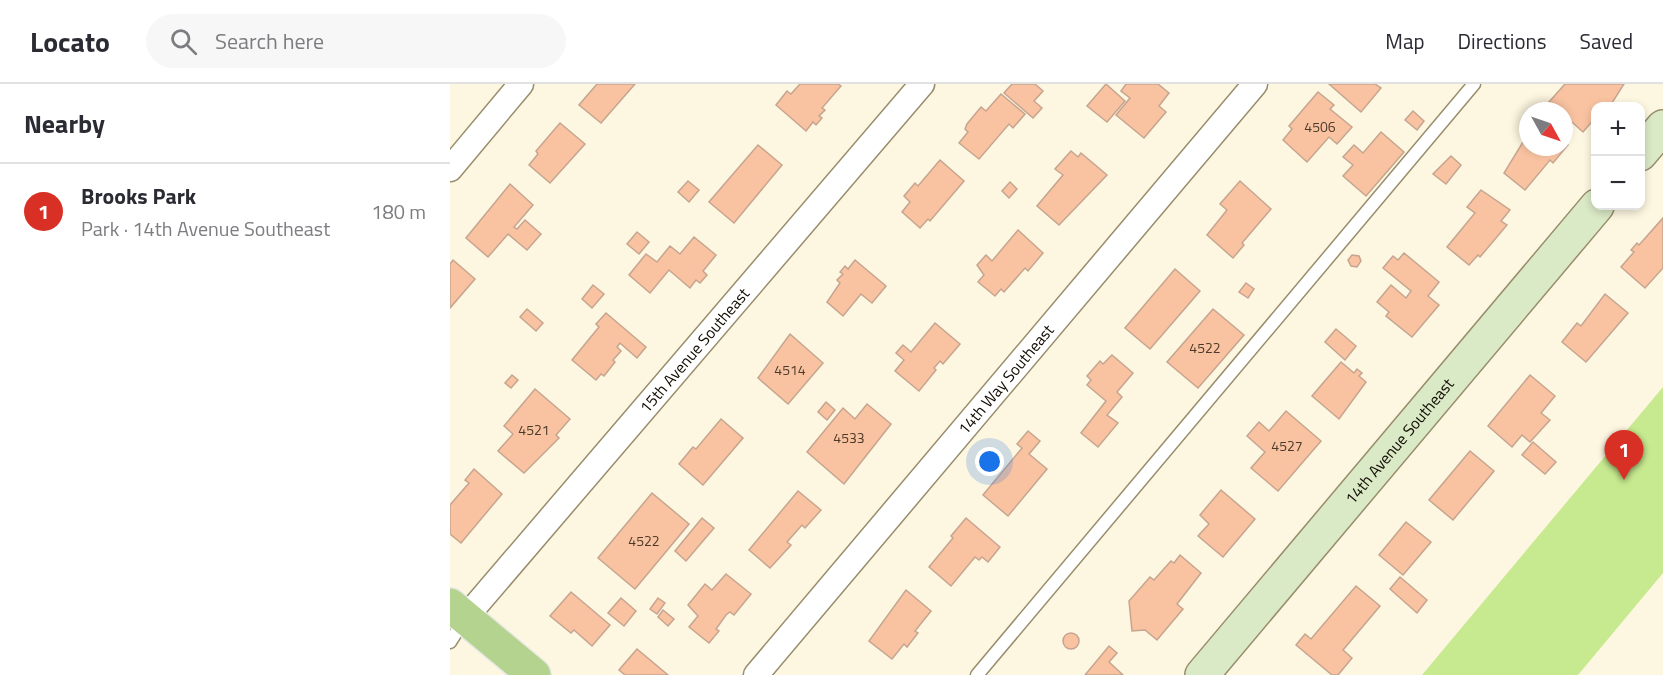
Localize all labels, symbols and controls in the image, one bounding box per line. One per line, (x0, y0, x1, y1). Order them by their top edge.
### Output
search box (146, 14, 566, 68)
text: Locato (30, 20, 110, 63)
text: Search here (215, 24, 324, 58)
icon: search (167, 25, 200, 58)
text: Map (1385, 25, 1425, 57)
text: Directions (1458, 25, 1547, 57)
text: Saved (1580, 25, 1633, 57)
north arrow (1519, 102, 1573, 156)
map controls (1591, 102, 1645, 210)
button: + (1591, 102, 1645, 156)
text: Nearby (24, 104, 105, 143)
house number: 4506 (1304, 116, 1336, 137)
button: − (1591, 156, 1645, 210)
text: Brooks Park (81, 179, 196, 213)
text: 1 (38, 196, 49, 227)
text: 180 m (371, 196, 426, 227)
text: Park · 14th Avenue Southeast (81, 213, 330, 244)
street label: 15th Avenue Southeast (634, 282, 755, 418)
street label: 14th Way Southeast (952, 319, 1060, 440)
house number: 4522 (1189, 337, 1221, 358)
house number: 4514 (774, 359, 806, 380)
street label: 14th Avenue Southeast (1339, 372, 1460, 509)
house number: 4521 (518, 419, 550, 440)
house number: 4533 (833, 427, 865, 448)
pin: 1 (1604, 430, 1644, 480)
house number: 4527 (1271, 435, 1303, 456)
your location (975, 447, 1004, 476)
house number: 4522 (628, 530, 660, 551)

